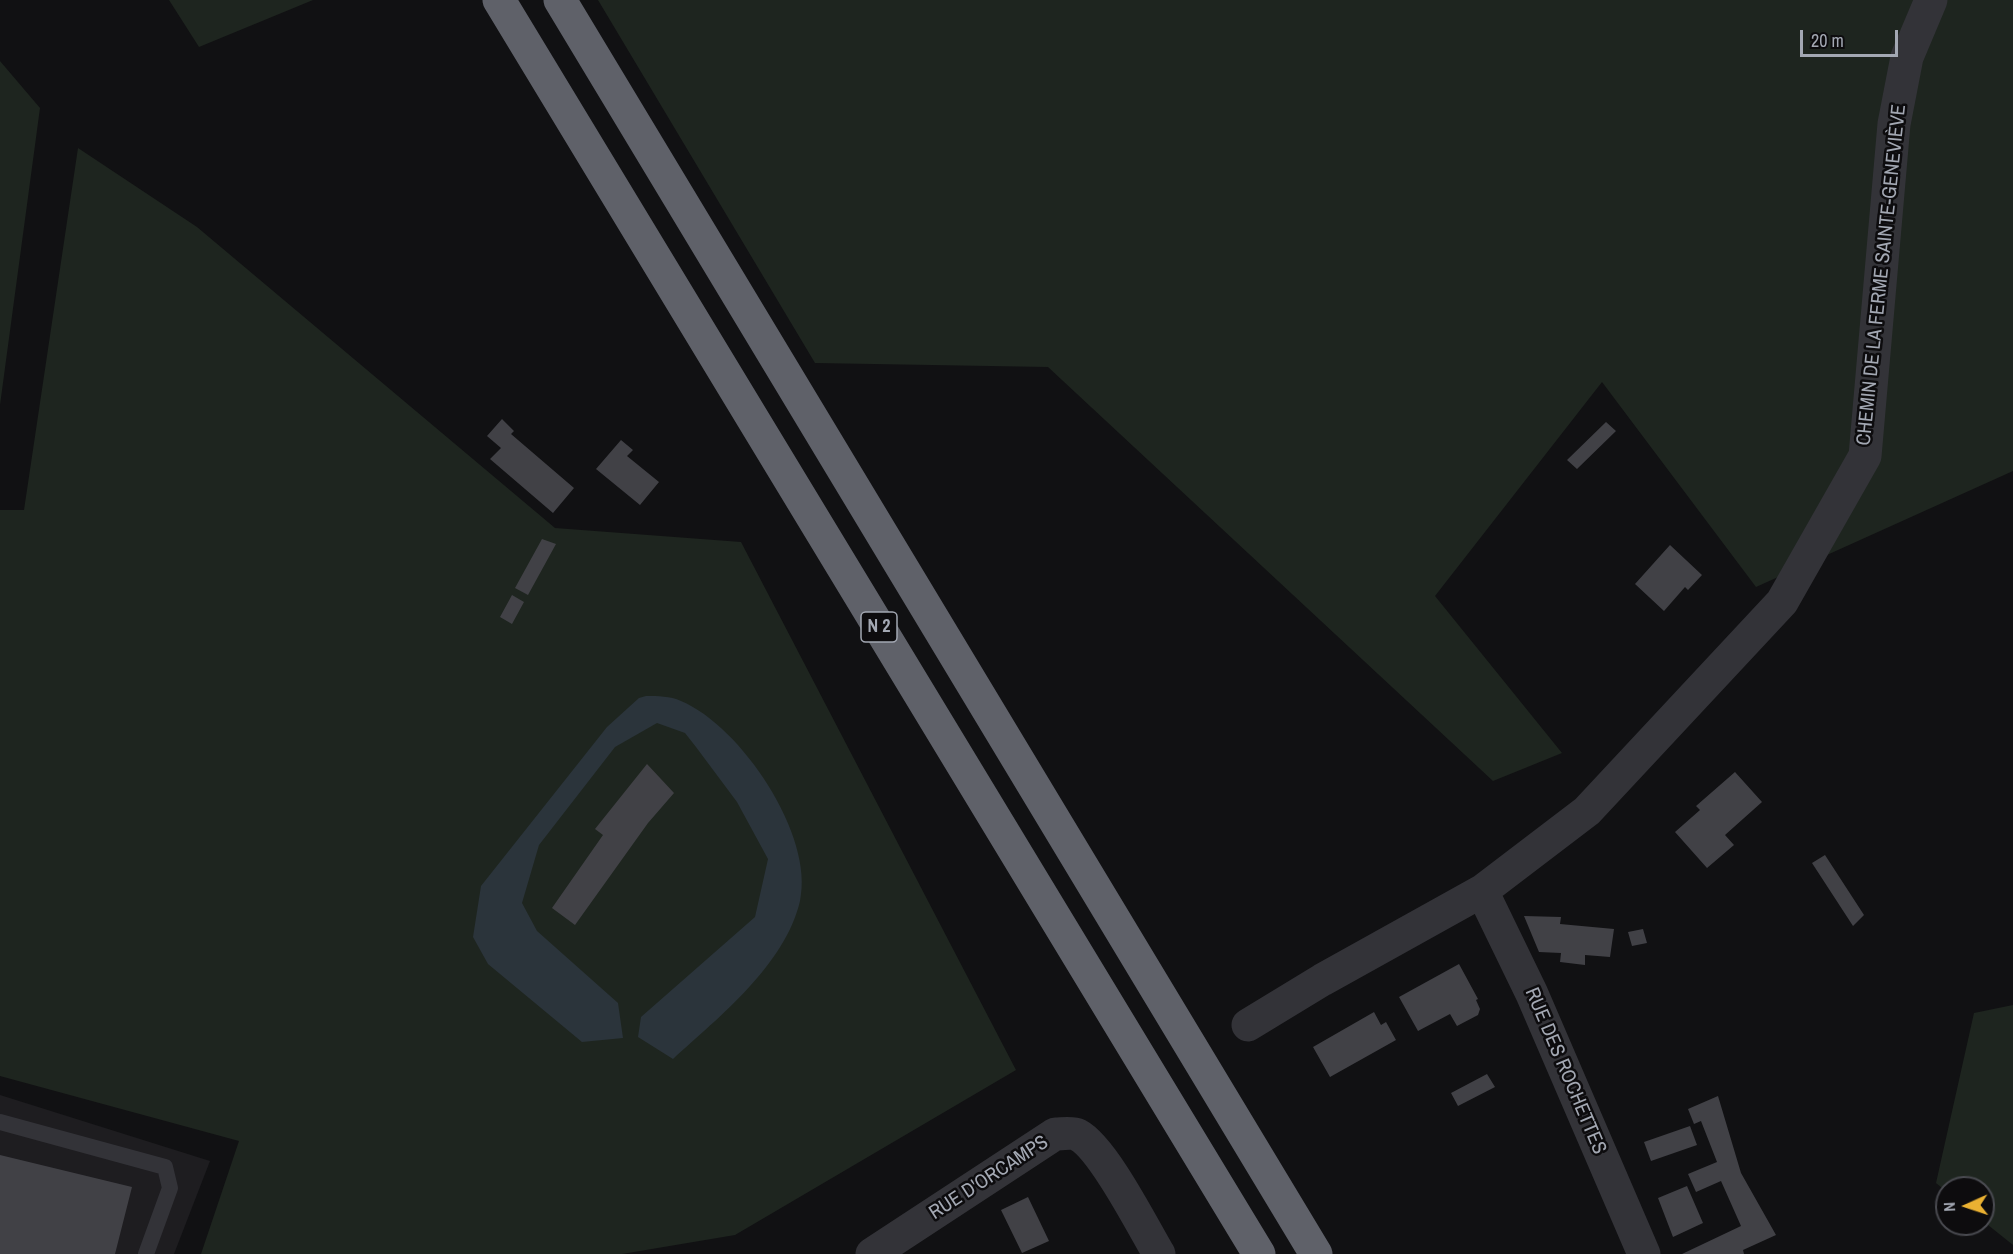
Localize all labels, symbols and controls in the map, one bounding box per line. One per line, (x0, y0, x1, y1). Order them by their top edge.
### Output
scale bar (1803, 18, 1900, 56)
text: 20 m (1811, 28, 1844, 53)
street label: CHEMIN DE LA FERME SAINTE-GENEVIÈVE (1852, 103, 1912, 447)
road number: N 2 (861, 612, 897, 642)
street label: RUE DES ROCHETTES (1519, 984, 1611, 1158)
street label: RUE D'ORCAMPS (925, 1131, 1053, 1225)
north arrow (1935, 1176, 1995, 1236)
text: N (1938, 1202, 1960, 1212)

